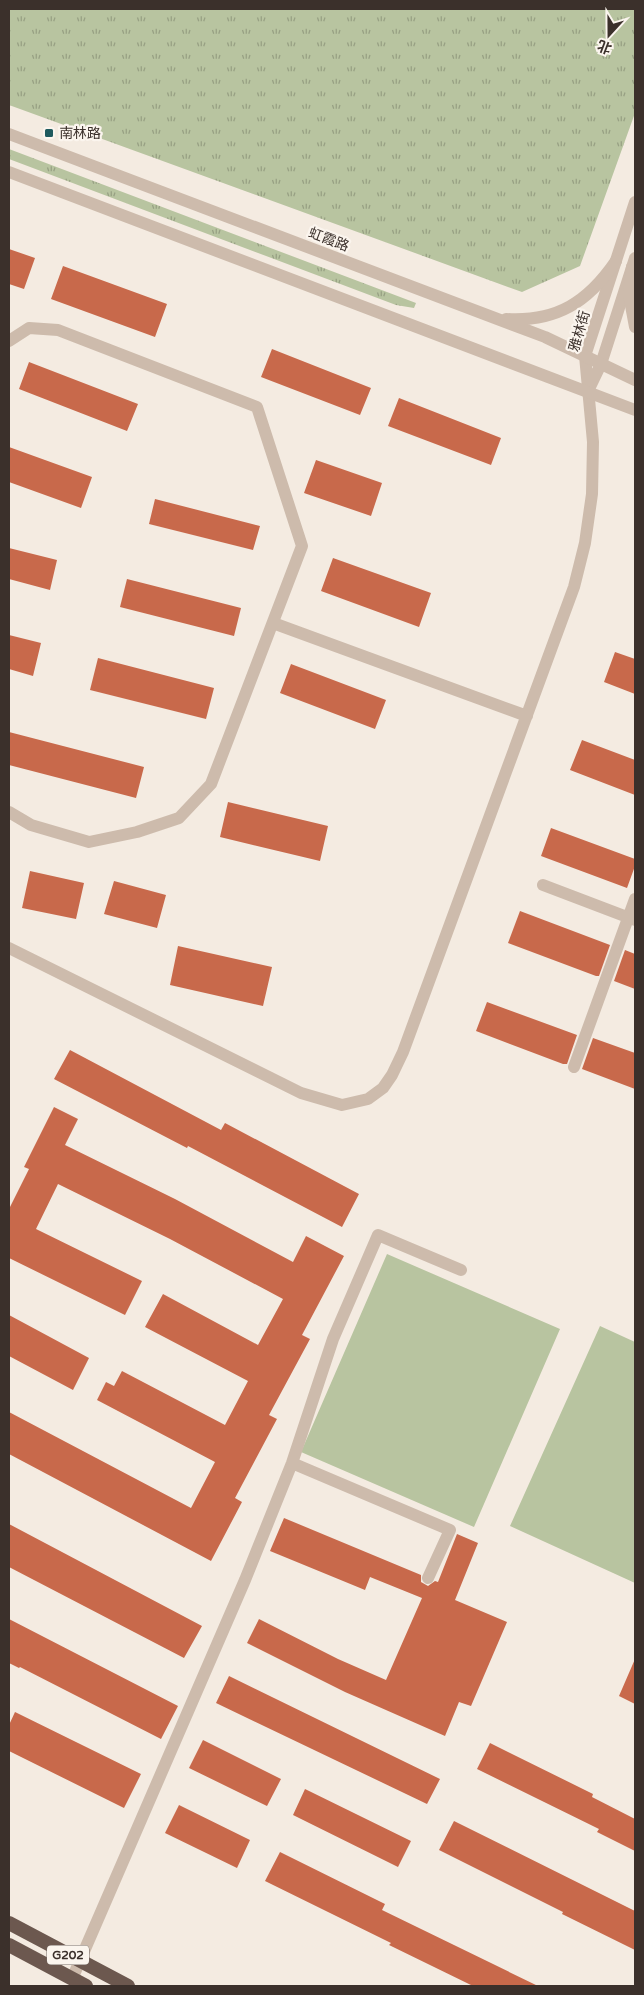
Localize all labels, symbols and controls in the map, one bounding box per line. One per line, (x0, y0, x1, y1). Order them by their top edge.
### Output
north arrow (584, 10, 634, 60)
text: 北 (595, 36, 614, 57)
place label: 南林路 (59, 125, 101, 142)
marker: 南林路 (43, 127, 55, 139)
street label: 虹霞路 (306, 224, 351, 255)
street label: 雅林街 (566, 309, 593, 354)
road number: G202 (47, 1946, 89, 1964)

